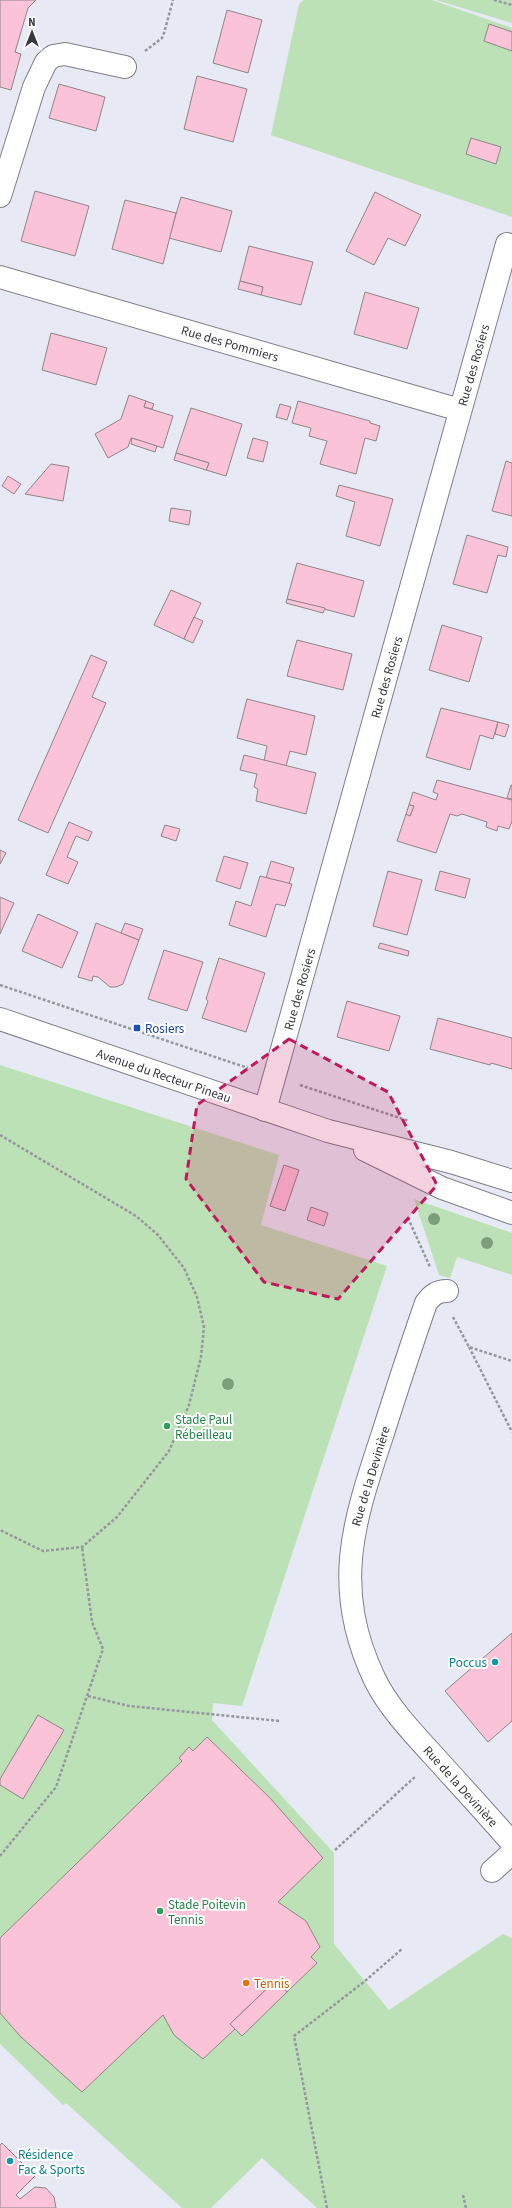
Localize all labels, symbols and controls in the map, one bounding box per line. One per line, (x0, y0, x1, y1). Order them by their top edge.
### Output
north arrow (12, 12, 52, 52)
text: N (28, 15, 36, 30)
street label: Rue des Pommiers (179, 321, 281, 367)
street label: Rue des Rosiers (454, 322, 494, 408)
street label: Rue des Rosiers (367, 634, 407, 720)
street label: Rue des Rosiers (280, 946, 320, 1032)
place label: Rosiers (145, 1020, 185, 1038)
marker: Rosiers (132, 1023, 142, 1033)
street label: Avenue du Recteur Pineau (94, 1044, 233, 1107)
place label: Stade Paul Rébeilleau (175, 1411, 232, 1444)
marker: Stade Paul Rébeilleau (162, 1421, 172, 1431)
street label: Rue de la Devinière (347, 1424, 395, 1528)
place label: Poccus (449, 1654, 488, 1672)
marker: Poccus (490, 1657, 500, 1667)
street label: Rue de la Devinière (419, 1742, 502, 1831)
place label: Stade Poitevin Tennis (168, 1896, 246, 1929)
marker: Stade Poitevin Tennis (155, 1906, 165, 1916)
place label: Tennis (254, 1975, 290, 1993)
marker: Tennis (241, 1978, 251, 1988)
place label: Résidence Fac & Sports (18, 2146, 86, 2179)
marker: Résidence Fac & Sports (5, 2156, 15, 2166)

